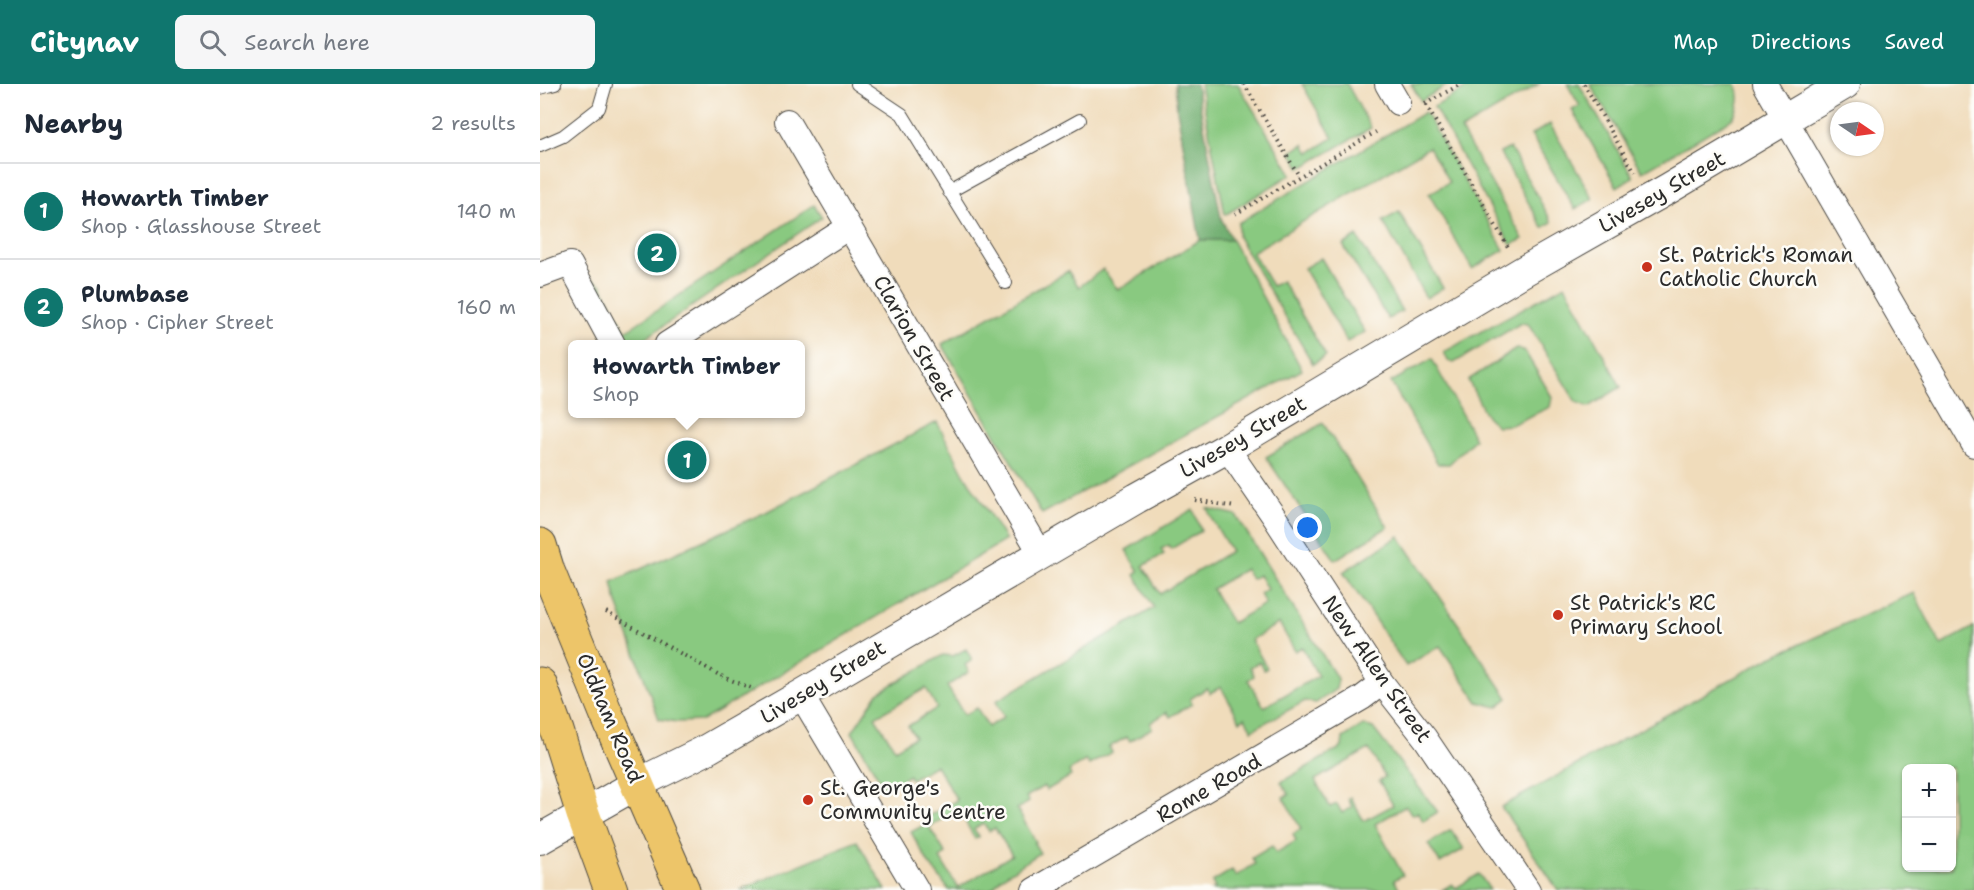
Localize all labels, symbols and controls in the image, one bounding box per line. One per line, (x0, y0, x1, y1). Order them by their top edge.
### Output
search box (175, 15, 595, 69)
text: Citynav (30, 23, 139, 61)
icon: search (196, 26, 229, 59)
text: Search here (244, 28, 370, 57)
text: Map (1673, 28, 1718, 56)
text: Directions (1751, 28, 1851, 56)
text: Saved (1884, 28, 1944, 56)
north arrow (1830, 102, 1884, 156)
text: Nearby (24, 106, 123, 141)
text: 2 results (430, 110, 516, 136)
street label: Livesey Street (1594, 144, 1730, 240)
text: Howarth Timber (81, 184, 269, 213)
text: 1 (39, 198, 48, 224)
text: 140 m (457, 198, 516, 224)
text: Shop · Glasshouse Street (81, 213, 321, 239)
pin: 2 (638, 230, 676, 276)
place label: St. Patrick's Roman Catholic Church (1659, 241, 1853, 293)
marker: St. Patrick's Roman Catholic Church (1640, 260, 1654, 274)
street label: Clarion Street (867, 270, 961, 406)
text: Plumbase (81, 280, 189, 309)
text: 2 (37, 294, 51, 320)
text: 160 m (457, 294, 516, 320)
text: Shop · Cipher Street (81, 309, 274, 335)
popup (568, 340, 805, 418)
text: Howarth Timber (593, 352, 780, 381)
text: Shop (593, 381, 639, 407)
street label: Livesey Street (1175, 389, 1311, 485)
pin: 1 (668, 438, 706, 482)
your location (1293, 513, 1322, 542)
place label: St Patrick's RC Primary School (1570, 589, 1723, 641)
street label: New Allen Street (1316, 590, 1438, 748)
marker: St Patrick's RC Primary School (1551, 608, 1565, 622)
street label: Livesey Street (755, 633, 891, 731)
street label: Oldham Road (570, 649, 650, 787)
street label: Rome Road (1152, 747, 1266, 829)
map controls (1902, 764, 1956, 872)
button: + (1902, 764, 1956, 818)
place label: St. George's Community Centre (820, 774, 1006, 826)
marker: St. George's Community Centre (801, 793, 815, 807)
button: − (1902, 818, 1956, 872)

